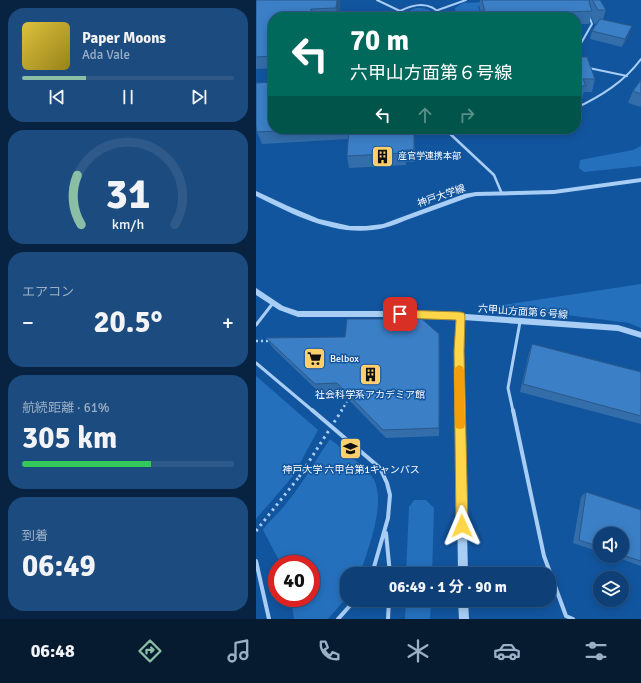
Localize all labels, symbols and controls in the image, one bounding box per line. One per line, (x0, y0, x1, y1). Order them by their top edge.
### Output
text: 70 m (350, 24, 409, 58)
icon: left (284, 28, 336, 80)
text: Paper Moons (82, 29, 166, 47)
text: Ada Vale (82, 47, 130, 63)
text: 六甲山方面第６号線 (350, 62, 512, 84)
icon: previous (46, 86, 68, 108)
icon: pause (117, 86, 139, 108)
icon: next (188, 86, 210, 108)
icon: left (372, 104, 394, 126)
icon: ahead (414, 104, 436, 126)
icon: right (456, 104, 478, 126)
building icon: 産官学連携本部 (370, 143, 396, 169)
place label: 産官学連携本部 (398, 151, 461, 162)
text: 31 (106, 169, 150, 220)
street label: 神戸大学線 (416, 182, 467, 210)
text: km/h (112, 216, 144, 233)
text: エアコン (22, 284, 74, 300)
pin (383, 297, 417, 331)
icon: arrive (389, 303, 411, 325)
street label: 六甲山方面第６号線 (478, 303, 568, 321)
text: 20.5° (93, 304, 163, 341)
text: − (22, 309, 34, 336)
text: + (222, 309, 234, 336)
supermarket icon: Belbox (301, 345, 327, 371)
place label: Belbox (330, 353, 359, 365)
building icon: 社会科学系アカデミア館 (357, 361, 383, 387)
place label: 社会科学系アカデミア館 (315, 389, 425, 401)
text: 航続距離 · 61% (22, 400, 110, 416)
text: 305 km (22, 420, 117, 457)
school or university icon: 神戸大学 六甲台第1キャンパス (338, 436, 364, 462)
place label: 神戸大学 六甲台第1キャンパス (282, 464, 420, 476)
position arrow (441, 505, 483, 547)
map controls (593, 527, 629, 607)
button: sound (593, 527, 629, 563)
text: 到着 (22, 528, 48, 544)
text: 06:49 (22, 548, 96, 585)
speed limit sign: 40 (268, 555, 320, 607)
button: layers (593, 571, 629, 607)
text: 06:49 · 1 分 · 90 m (389, 578, 507, 596)
icon: directions (136, 637, 164, 665)
icon: music (225, 637, 253, 665)
icon: phone (315, 637, 343, 665)
icon: climate (404, 637, 432, 665)
icon: car (493, 637, 521, 665)
icon: filters (582, 637, 610, 665)
text: 06:48 (31, 640, 75, 662)

